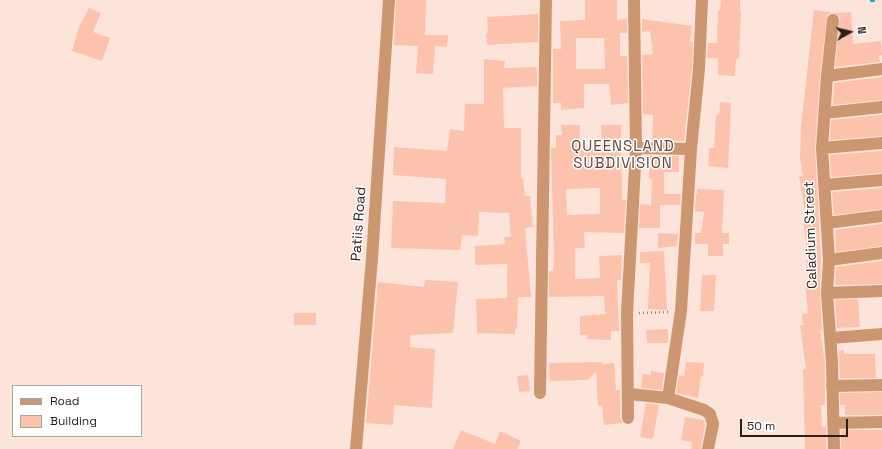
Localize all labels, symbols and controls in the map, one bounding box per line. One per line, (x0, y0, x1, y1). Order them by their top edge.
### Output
north arrow (830, 12, 870, 52)
text: N (854, 26, 869, 35)
district label: QUEENSLAND SUBDIVISION (571, 138, 675, 173)
street label: Caladium Street (801, 181, 821, 289)
street label: Patiis Road (348, 186, 370, 262)
legend (12, 385, 142, 437)
text: Road (50, 393, 79, 409)
scale bar (742, 411, 850, 437)
text: Building (50, 413, 97, 429)
text: 50 m (747, 418, 775, 434)

